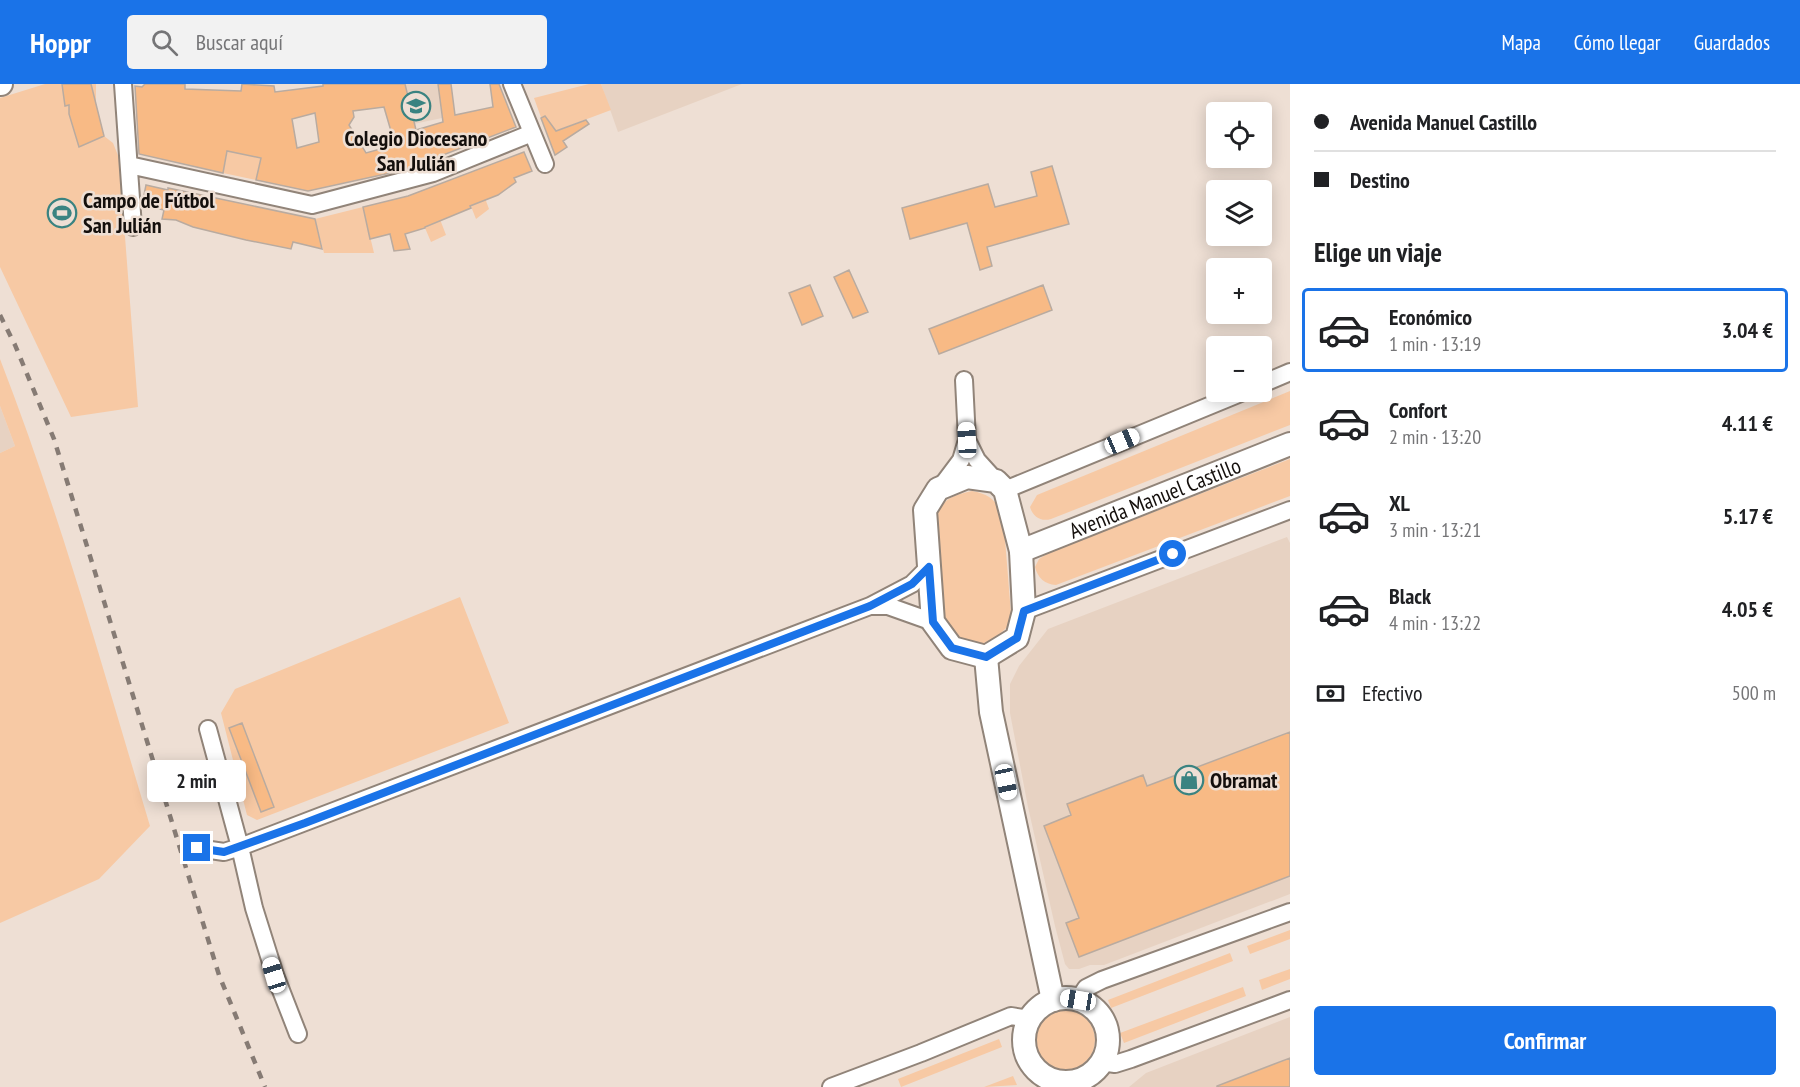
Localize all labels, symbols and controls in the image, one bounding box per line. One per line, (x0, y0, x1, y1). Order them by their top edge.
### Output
search box (127, 15, 547, 69)
text: Hoppr (30, 24, 91, 61)
icon: search (148, 26, 181, 59)
text: Buscar aquí (196, 28, 283, 56)
text: Mapa (1502, 29, 1541, 56)
text: Cómo llegar (1574, 29, 1661, 56)
text: Guardados (1694, 29, 1770, 56)
school or university icon: Colegio Diocesano San Julián (400, 90, 432, 122)
map controls (1206, 102, 1272, 402)
button: locate (1206, 102, 1272, 168)
text: Avenida Manuel Castillo (1350, 108, 1537, 136)
place label: Colegio Diocesano San Julián (345, 124, 488, 177)
text: Destino (1350, 166, 1410, 194)
button: layers (1206, 180, 1272, 246)
place label: Campo de Fútbol San Julián (83, 186, 215, 239)
sports icon: Campo de Fútbol San Julián (46, 197, 78, 229)
text: Elige un viaje (1314, 235, 1442, 269)
button: + (1206, 258, 1272, 324)
icon: car (1317, 303, 1371, 357)
text: Económico (1389, 303, 1472, 331)
text: 3.04 € (1722, 316, 1773, 344)
text: 1 min · 13:19 (1389, 331, 1481, 357)
button: − (1206, 336, 1272, 402)
icon: car (1317, 396, 1371, 450)
text: Confort (1389, 396, 1447, 424)
text: 4.11 € (1722, 409, 1773, 437)
car (957, 422, 977, 458)
text: 2 min · 13:20 (1389, 424, 1481, 450)
car (1102, 426, 1142, 456)
street label: Avenida Manuel Castillo (1065, 451, 1245, 545)
icon: car (1317, 489, 1371, 543)
text: XL (1389, 489, 1410, 517)
text: 5.17 € (1723, 502, 1773, 530)
text: 3 min · 13:21 (1389, 517, 1481, 543)
route start (1159, 540, 1186, 567)
icon: car (1317, 582, 1371, 636)
text: Black (1389, 582, 1431, 610)
text: 4.05 € (1722, 595, 1773, 623)
text: 4 min · 13:22 (1389, 610, 1481, 636)
icon: cash (1314, 677, 1347, 710)
text: Efectivo (1362, 679, 1423, 707)
text: 500 m (1732, 680, 1776, 706)
callout: 2 min (148, 761, 246, 803)
car (993, 763, 1019, 801)
shop icon: Obramat (1173, 764, 1205, 796)
place label: Obramat (1210, 766, 1278, 794)
text: 2 min (176, 768, 217, 794)
route end (183, 834, 210, 861)
car (260, 955, 288, 995)
car (1059, 988, 1097, 1012)
button: Confirmar (1314, 1006, 1776, 1075)

